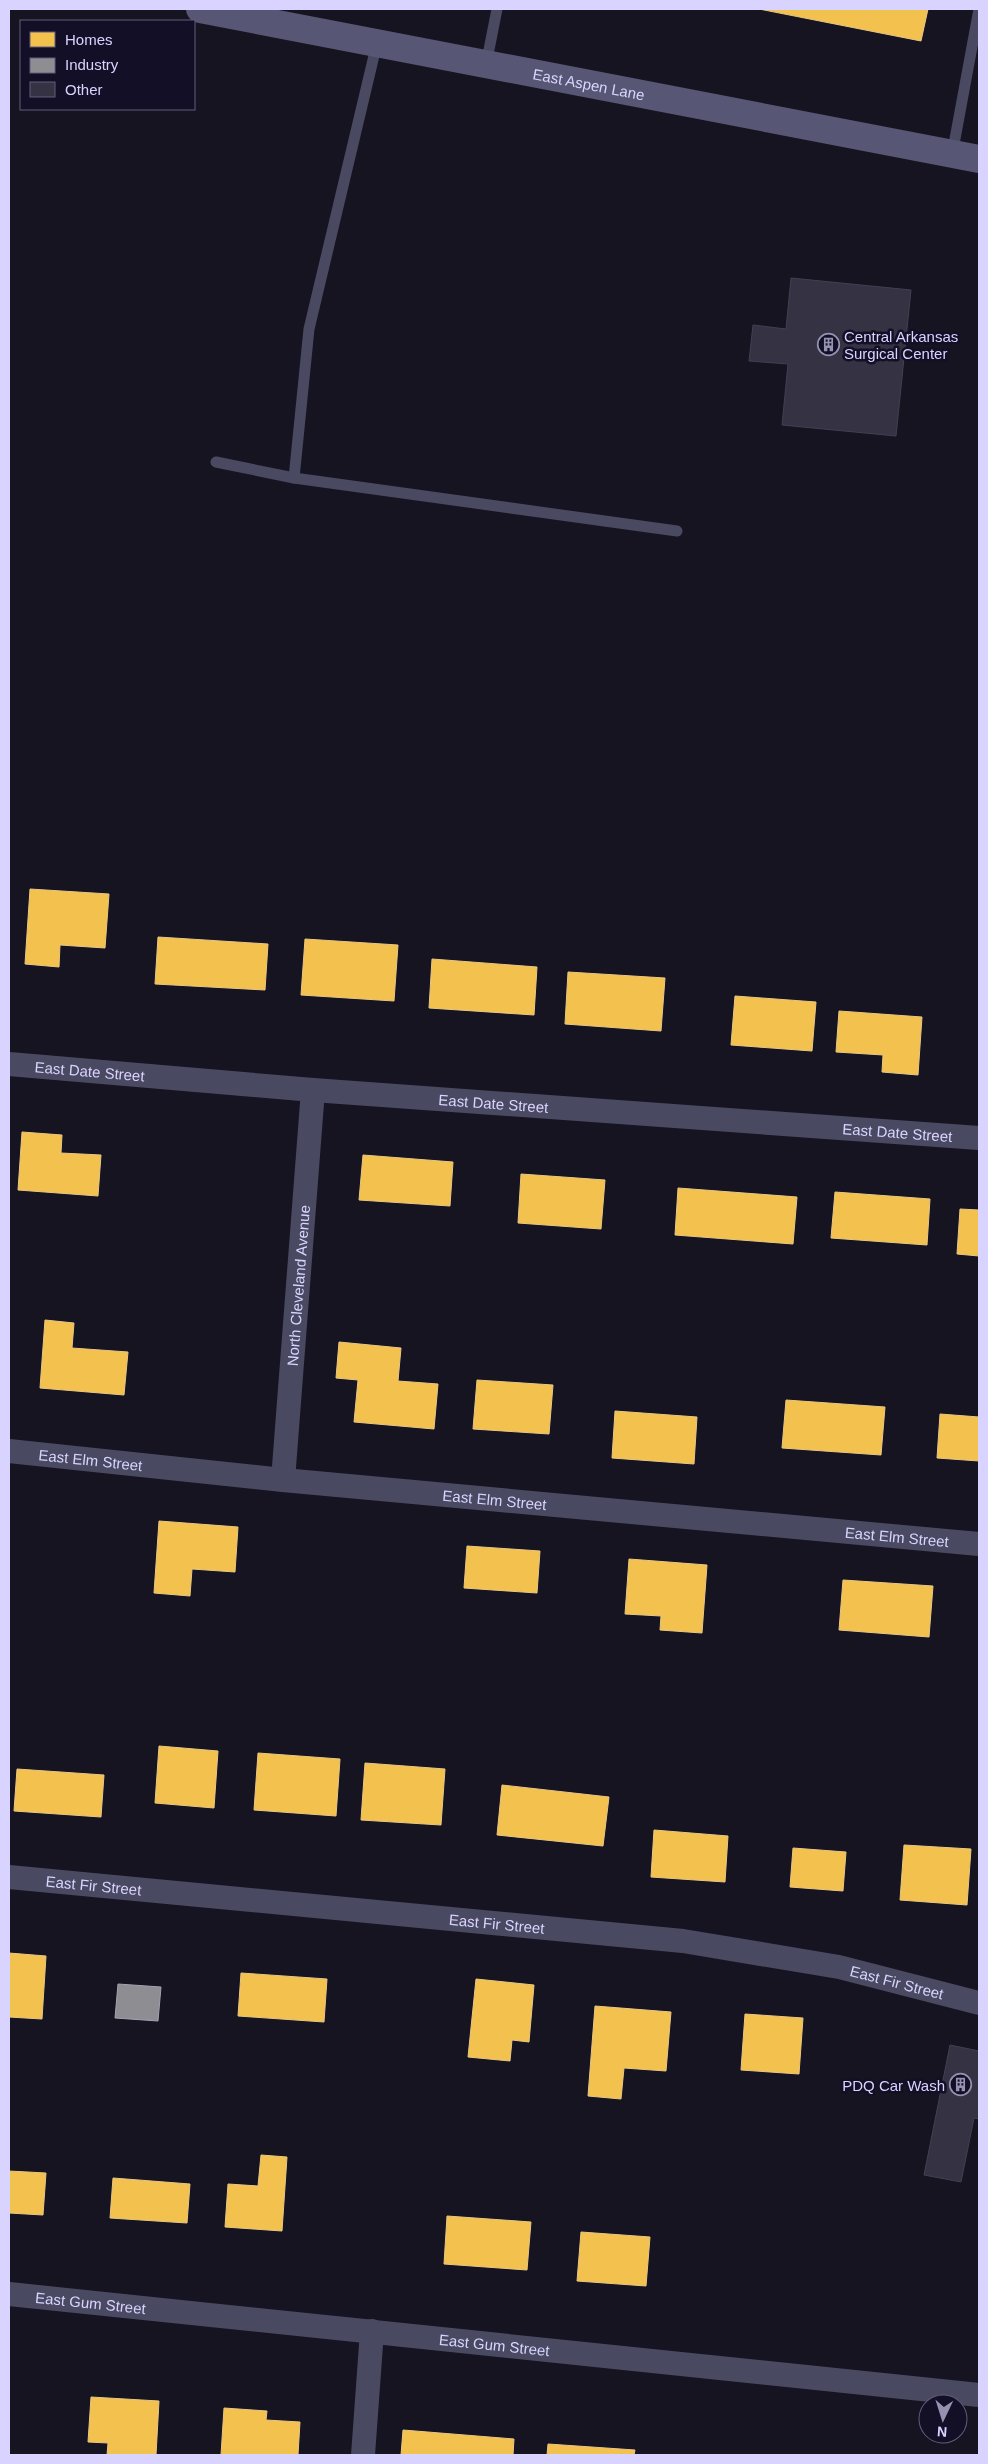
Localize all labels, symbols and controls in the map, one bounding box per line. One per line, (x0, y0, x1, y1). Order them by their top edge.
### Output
legend (20, 20, 195, 110)
text: Homes (65, 31, 113, 48)
text: Industry (65, 56, 119, 73)
street label: East Aspen Lane (532, 65, 646, 103)
text: Other (65, 81, 103, 98)
place label: Central Arkansas Surgical Center (844, 328, 958, 362)
building icon: Central Arkansas Surgical Center (816, 333, 840, 357)
street label: East Date Street (34, 1058, 146, 1084)
street label: East Date Street (438, 1091, 550, 1115)
street label: East Date Street (842, 1120, 954, 1145)
street label: North Cleveland Avenue (283, 1204, 313, 1367)
street label: East Elm Street (38, 1446, 144, 1474)
street label: East Elm Street (442, 1486, 548, 1513)
street label: East Elm Street (844, 1523, 950, 1550)
street label: East Fir Street (45, 1872, 143, 1898)
street label: East Fir Street (448, 1910, 546, 1936)
street label: East Fir Street (848, 1962, 946, 2002)
building icon: PDQ Car Wash (949, 2073, 973, 2097)
place label: PDQ Car Wash (842, 2077, 945, 2094)
street label: East Gum Street (35, 2288, 147, 2317)
street label: East Gum Street (438, 2330, 551, 2359)
north arrow (918, 2394, 968, 2444)
text: N (936, 2424, 948, 2440)

